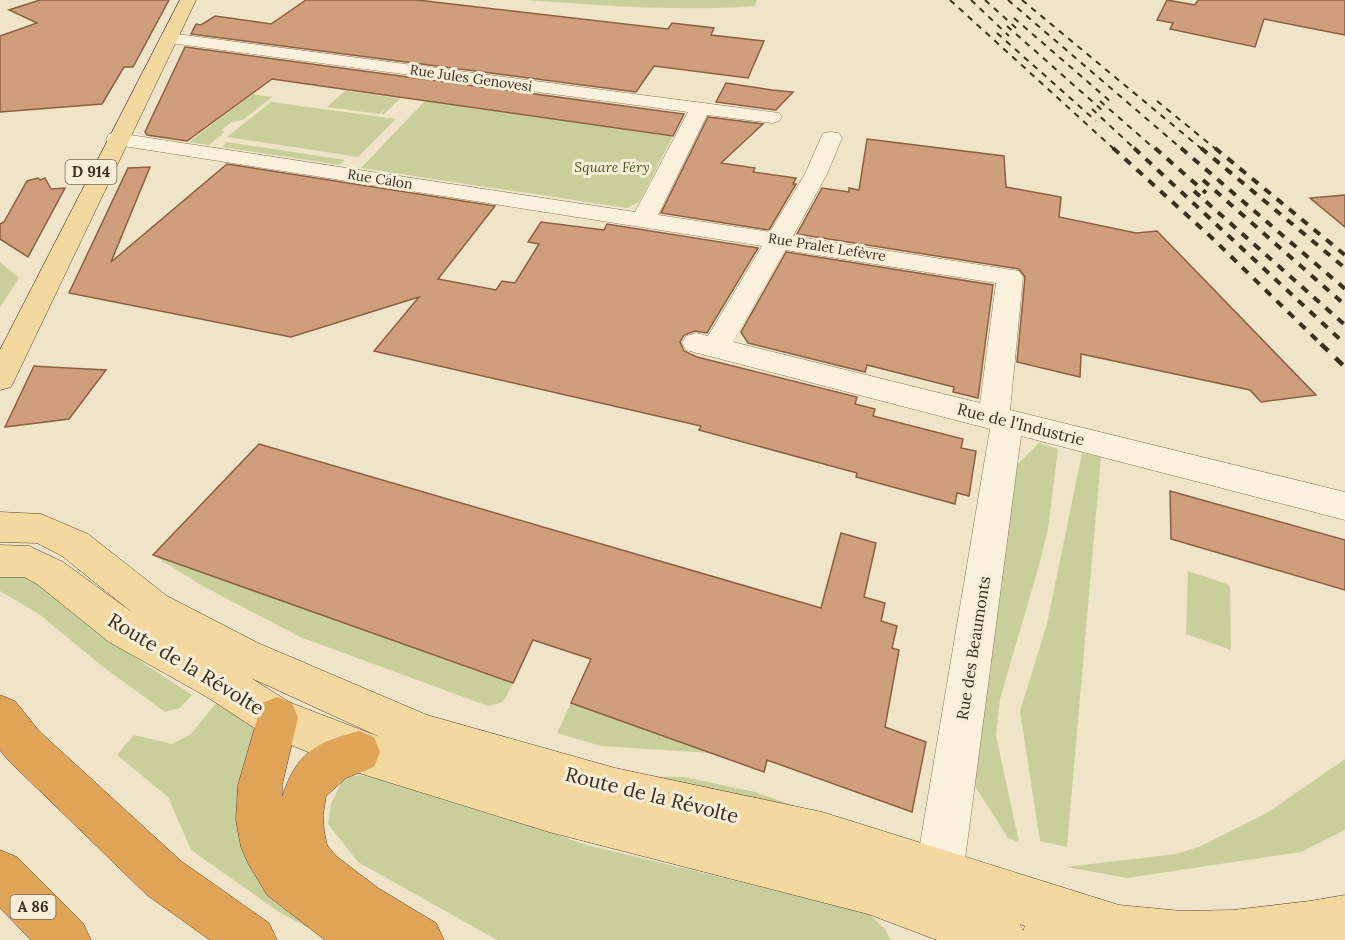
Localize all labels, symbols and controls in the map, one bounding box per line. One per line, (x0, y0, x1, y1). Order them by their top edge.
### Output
street label: Rue Jules Genovesi (409, 60, 533, 96)
park label: Square Féry (574, 158, 650, 176)
road number: D 914 (66, 160, 116, 184)
street label: Rue Calon (346, 165, 414, 193)
street label: Rue Pralet Lefèvre (767, 229, 888, 265)
street label: Rue de l'Industrie (955, 399, 1087, 450)
street label: Rue des Beaumonts (952, 575, 994, 721)
street label: Route de la Révolte (104, 607, 269, 720)
street label: Route de la Révolte (563, 761, 742, 828)
road number: A 86 (10, 895, 56, 919)

